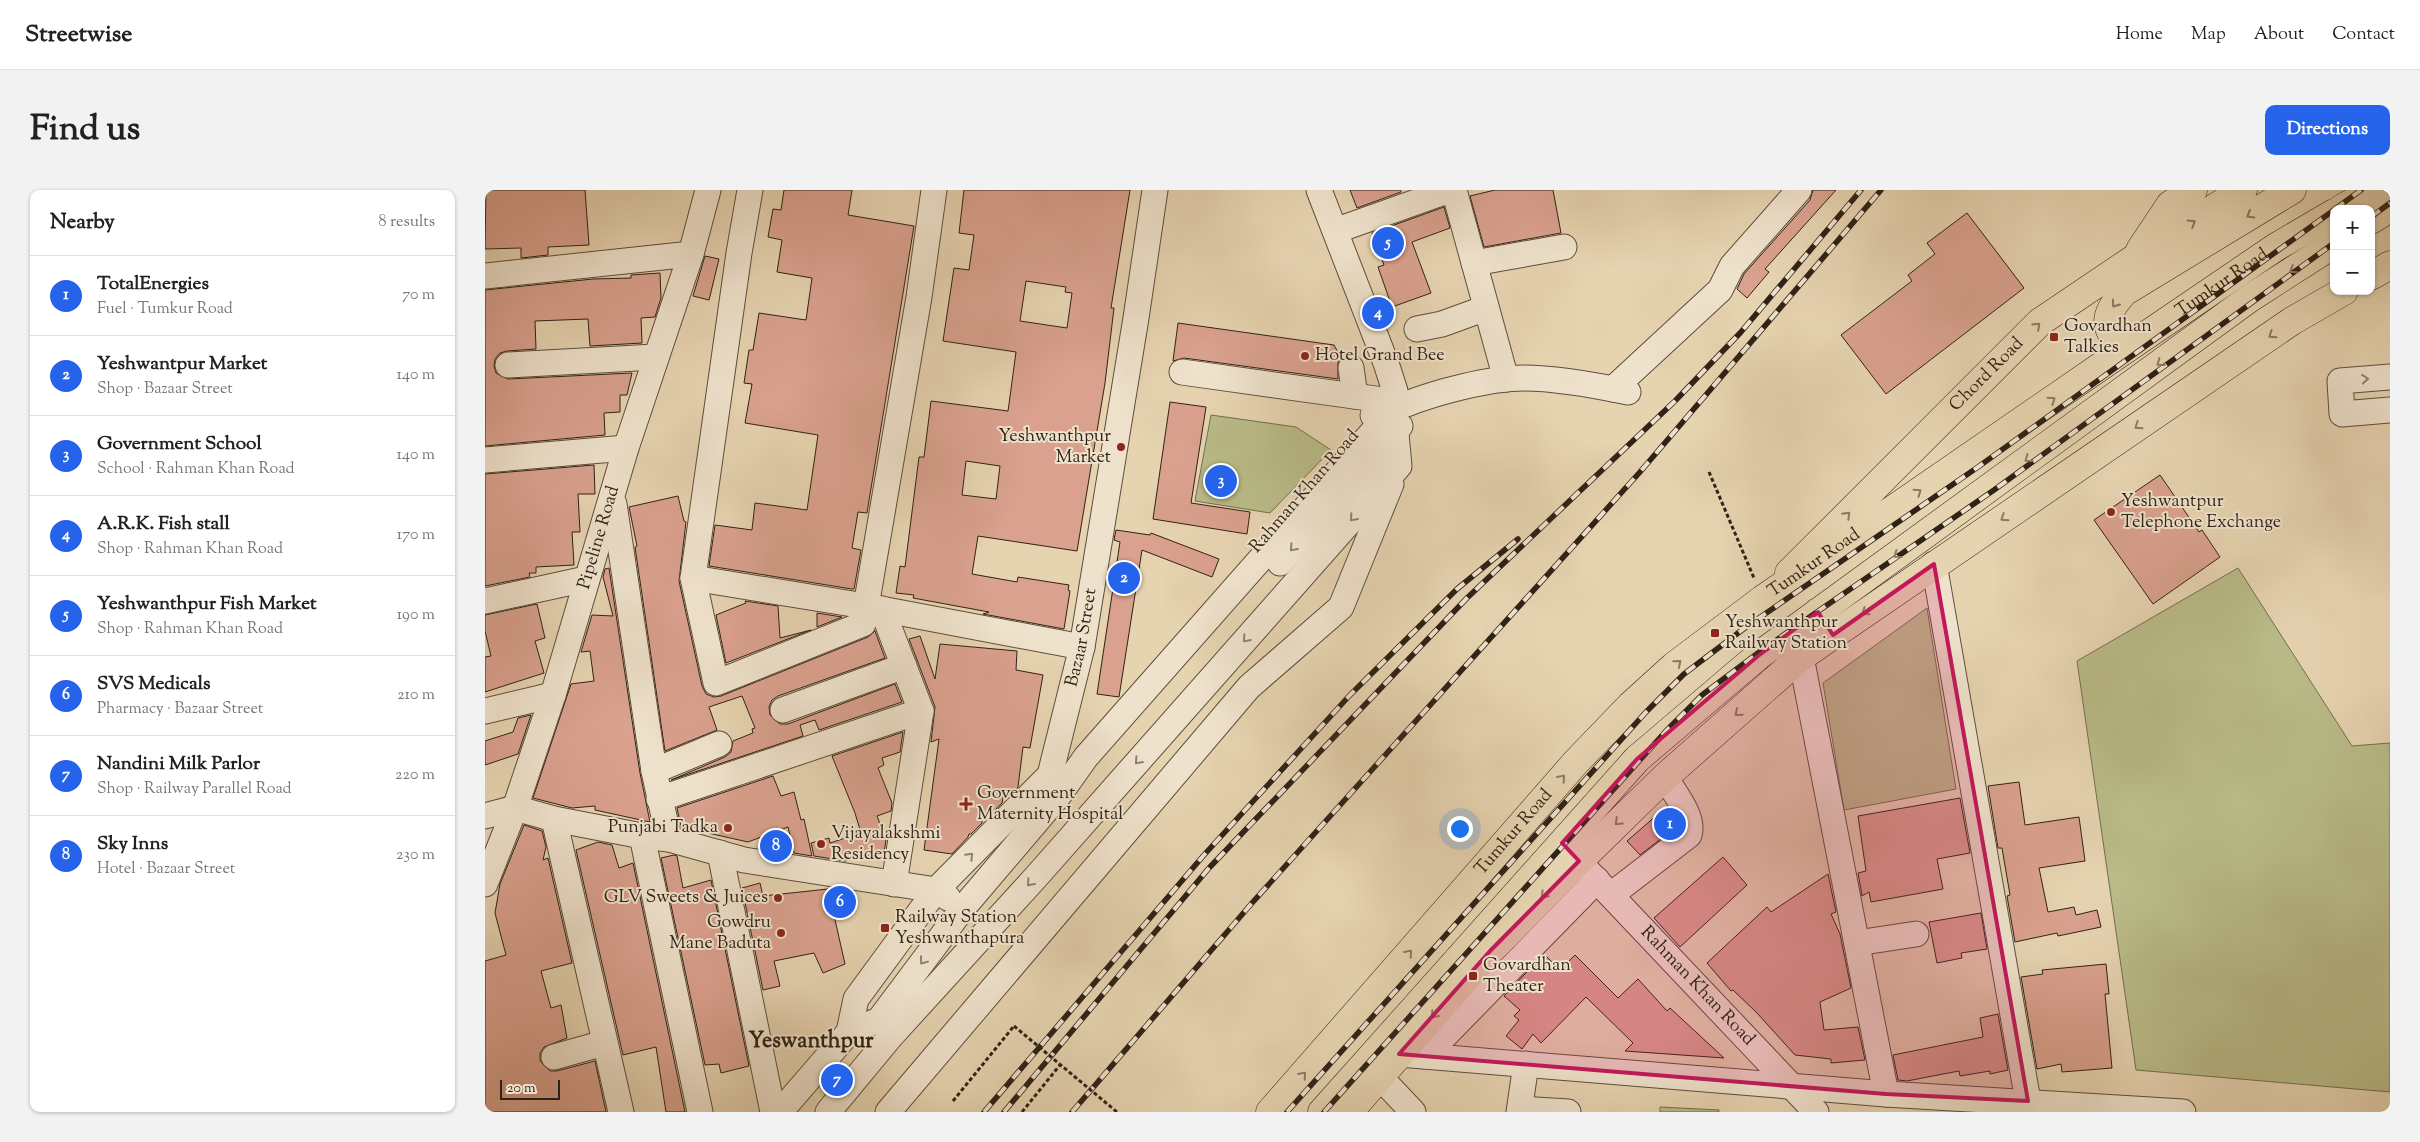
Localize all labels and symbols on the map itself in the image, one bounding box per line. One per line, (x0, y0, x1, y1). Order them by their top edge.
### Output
one-way arrow (2247, 209, 2256, 219)
one-way arrow (2186, 219, 2195, 229)
pin: 5 (1372, 224, 1404, 262)
street label: Tumkur Road (2171, 242, 2274, 324)
one-way arrow (2289, 264, 2298, 273)
pin: 4 (1362, 294, 1394, 332)
one-way arrow (2112, 298, 2121, 308)
place label: Govardhan Talkies (2064, 314, 2152, 361)
one-way arrow (2031, 323, 2040, 332)
one-way arrow (2268, 328, 2277, 338)
marker: Govardhan Talkies (2048, 331, 2060, 343)
street label: Chord Road (1944, 332, 2030, 418)
place label: Hotel Grand Bee (1315, 343, 1445, 369)
marker: Hotel Grand Bee (1299, 350, 1311, 362)
one-way arrow (2157, 358, 2166, 366)
one-way arrow (2361, 374, 2369, 385)
one-way arrow (2047, 397, 2056, 406)
one-way arrow (2134, 420, 2144, 429)
place label: Yeshwanthpur Market (998, 424, 1111, 471)
street label: Rahman Khan Road (1244, 424, 1366, 560)
marker: Yeshwanthpur Market (1115, 441, 1127, 453)
one-way arrow (2025, 453, 2034, 462)
pin: 3 (1205, 462, 1237, 500)
street label: Pipeline Road (572, 483, 627, 592)
one-way arrow (1913, 489, 1922, 498)
place label: Yeshwantpur Telephone Exchange (2121, 489, 2281, 536)
marker: Yeshwantpur Telephone Exchange (2105, 506, 2117, 518)
one-way arrow (1841, 511, 1850, 520)
one-way arrow (1350, 512, 1359, 521)
one-way arrow (2000, 512, 2009, 521)
street label: Tumkur Road (1763, 522, 1866, 605)
one-way arrow (1290, 543, 1299, 552)
one-way arrow (1893, 549, 1903, 558)
pin: 2 (1108, 559, 1140, 597)
street label: Bazaar Street (1059, 587, 1104, 690)
one-way arrow (1862, 606, 1871, 615)
place label: Yeshwanthpur Railway Station (1725, 610, 1848, 657)
marker: Yeshwanthpur Railway Station (1709, 627, 1721, 639)
one-way arrow (1243, 634, 1252, 643)
one-way arrow (1672, 660, 1681, 669)
one-way arrow (1735, 707, 1744, 715)
one-way arrow (1135, 756, 1144, 765)
one-way arrow (1557, 774, 1566, 783)
place label: Government Maternity Hospital (977, 781, 1123, 828)
street label: Tumkur Road (1469, 784, 1559, 882)
marker: Government Maternity Hospital (959, 797, 973, 811)
pin: 1 (1654, 805, 1686, 843)
place label: Punjabi Tadka (608, 815, 718, 841)
your location (1447, 816, 1473, 842)
one-way arrow (1615, 816, 1624, 825)
place label: Vijayalakshmi Residency (831, 821, 941, 868)
marker: Punjabi Tadka (722, 822, 734, 834)
pin: 8 (760, 827, 792, 865)
marker: Vijayalakshmi Residency (815, 838, 827, 850)
one-way arrow (965, 852, 974, 861)
one-way arrow (1027, 877, 1036, 886)
pin: 6 (824, 883, 856, 921)
place label: GLV Sweets & Juices (604, 885, 768, 911)
one-way arrow (1541, 890, 1550, 899)
marker: GLV Sweets & Juices (772, 892, 784, 904)
place label: Railway Station Yeshwanthapura (895, 905, 1024, 952)
place label: Gowdru Mane Baduta (669, 910, 771, 957)
street label: Rahman Khan Road (1634, 921, 1760, 1052)
marker: Railway Station Yeshwanthapura (879, 922, 891, 934)
marker: Gowdru Mane Baduta (775, 927, 787, 939)
one-way arrow (1404, 949, 1413, 958)
place label: Govardhan Theater (1483, 953, 1571, 1000)
one-way arrow (921, 955, 929, 964)
marker: Govardhan Theater (1467, 970, 1479, 982)
one-way arrow (1431, 1009, 1440, 1018)
district label: Yeswanthpur (748, 1026, 874, 1058)
pin: 7 (821, 1061, 853, 1099)
one-way arrow (1297, 1072, 1306, 1081)
scale bar (500, 1077, 560, 1100)

